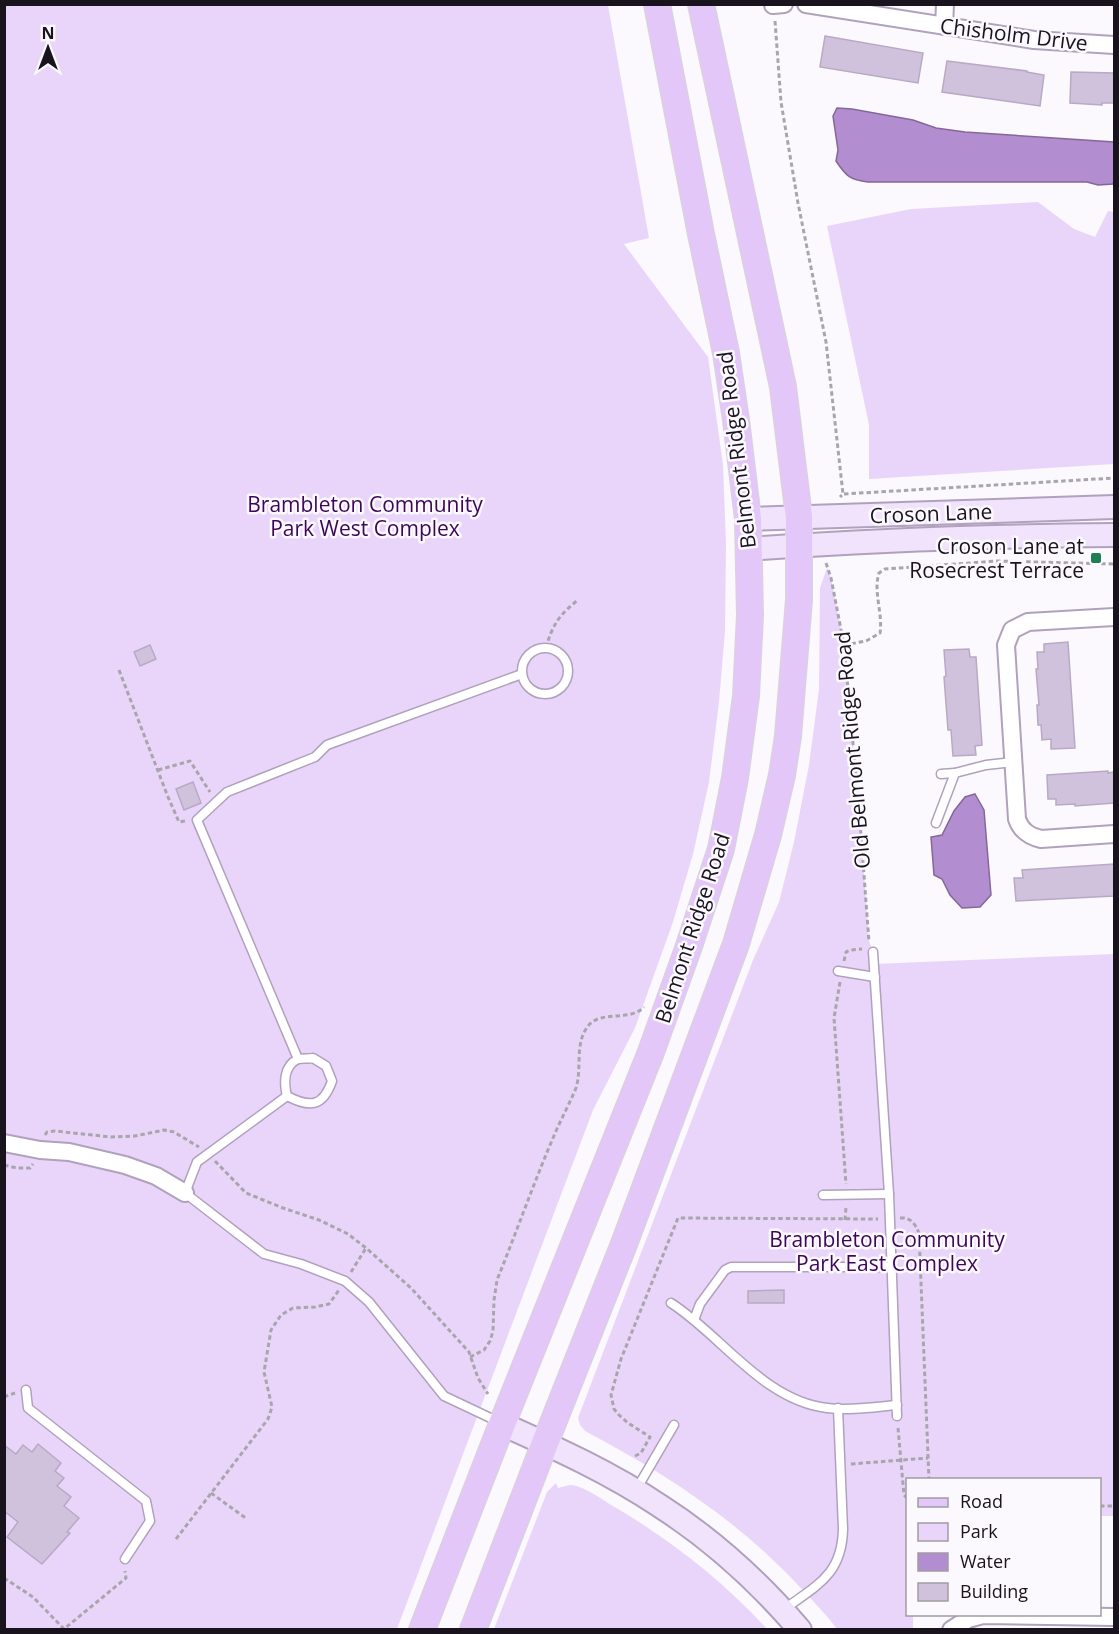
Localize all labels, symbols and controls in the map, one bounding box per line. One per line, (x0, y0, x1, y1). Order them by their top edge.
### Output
street label: Chisholm Drive (939, 11, 1089, 57)
north arrow (18, 18, 78, 78)
text: N (41, 22, 55, 44)
street label: Belmont Ridge Road (710, 350, 762, 550)
park label: Brambleton Community Park West Complex (247, 490, 483, 542)
street label: Croson Lane (869, 497, 993, 529)
place label: Croson Lane at Rosecrest Terrace (909, 532, 1084, 584)
marker: Croson Lane at Rosecrest Terrace (1089, 551, 1103, 565)
street label: Old Belmont Ridge Road (828, 630, 876, 870)
street label: Belmont Ridge Road (648, 829, 736, 1027)
park label: Brambleton Community Park East Complex (769, 1225, 1005, 1277)
legend (906, 1478, 1101, 1616)
text: Road (960, 1489, 1003, 1513)
text: Park (960, 1519, 998, 1543)
text: Water (960, 1549, 1011, 1573)
text: Building (960, 1579, 1028, 1603)

